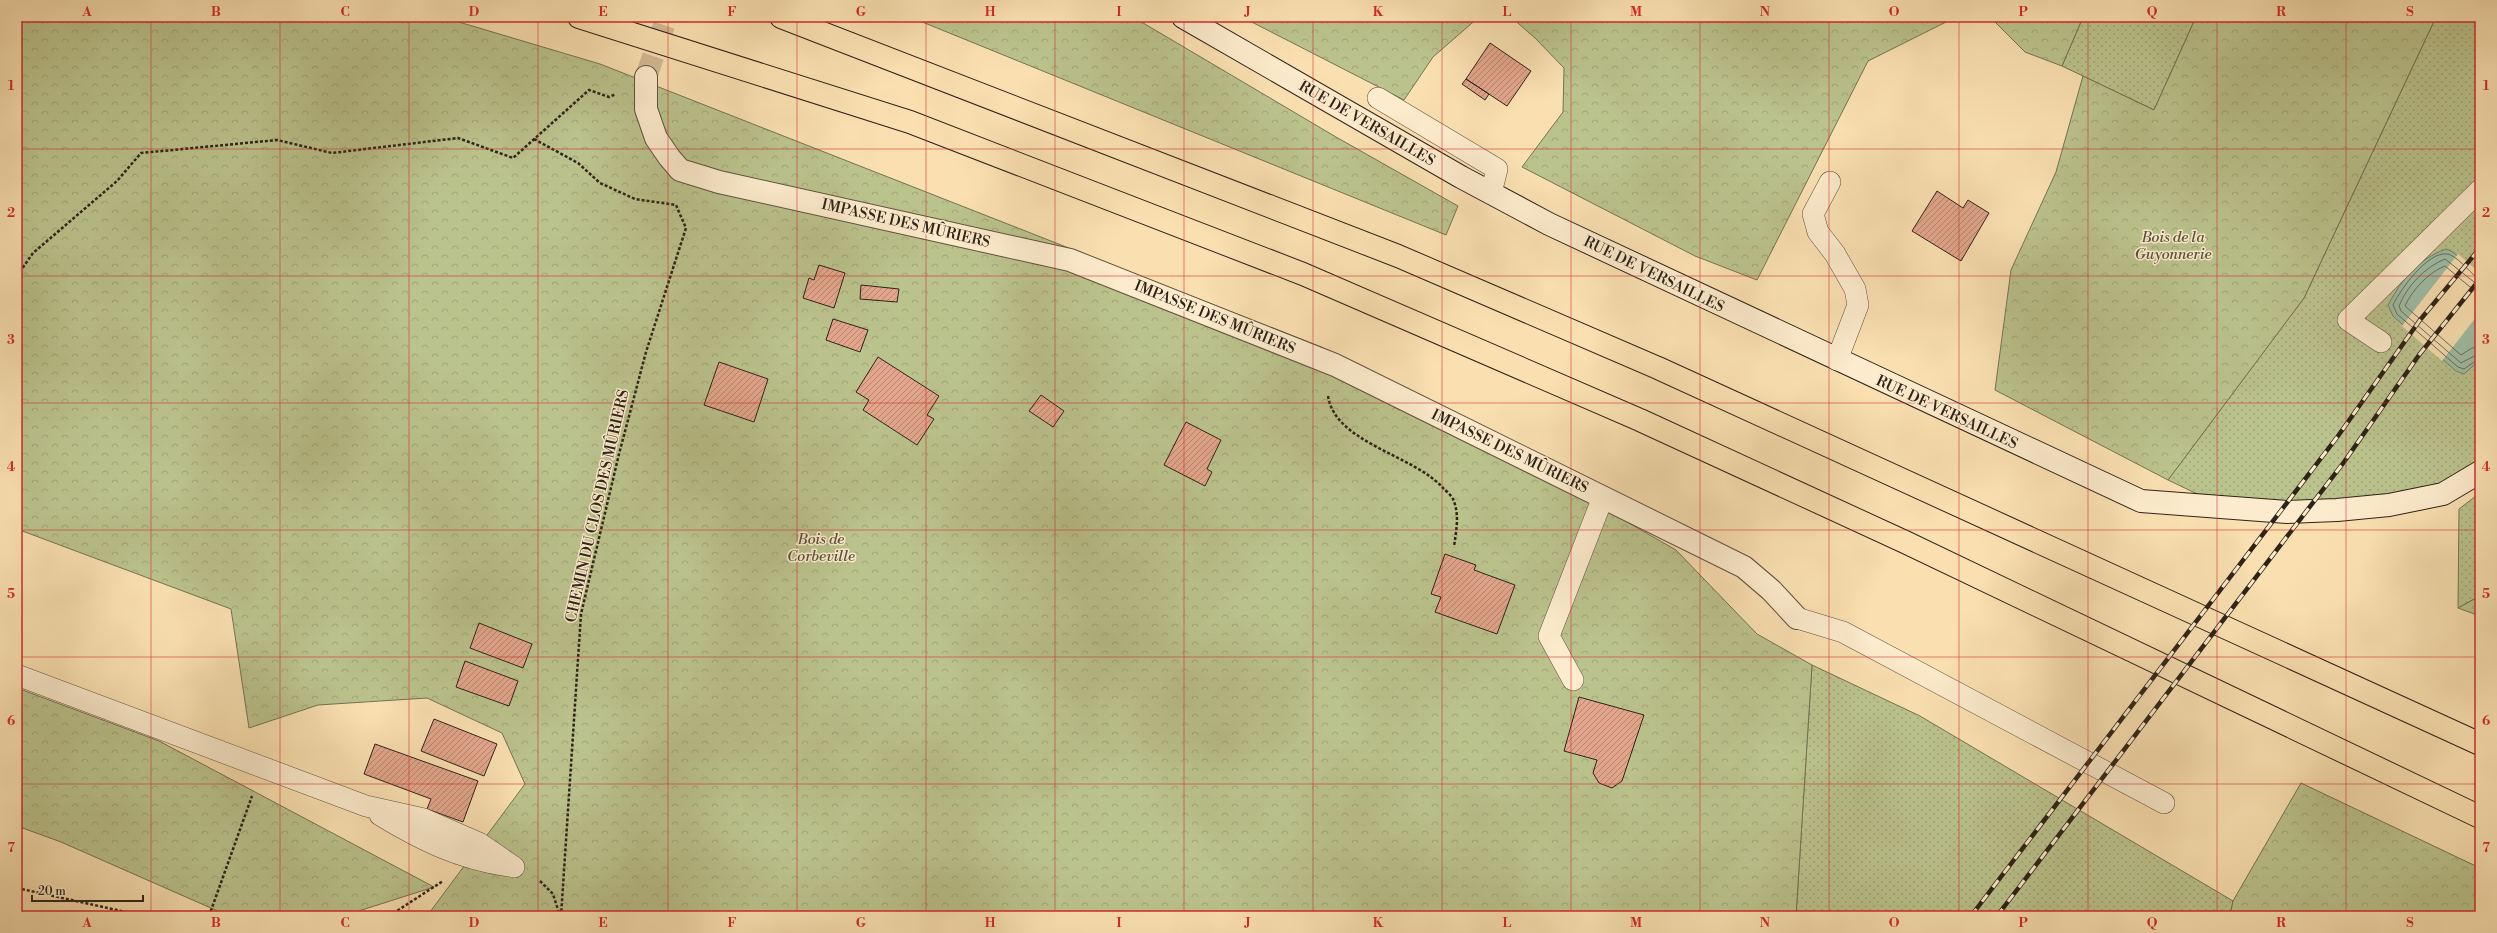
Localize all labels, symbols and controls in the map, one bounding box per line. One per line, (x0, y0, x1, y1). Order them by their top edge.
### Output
text: A (81, 4, 92, 20)
text: B (211, 4, 221, 20)
text: C (340, 4, 350, 20)
text: D (469, 4, 479, 20)
text: E (598, 4, 608, 20)
text: F (727, 4, 737, 20)
text: G (856, 4, 867, 20)
text: H (985, 4, 996, 20)
text: I (1116, 4, 1122, 20)
text: J (1243, 4, 1251, 20)
text: K (1373, 4, 1384, 20)
text: L (1503, 4, 1512, 20)
text: M (1630, 4, 1642, 20)
text: N (1760, 4, 1771, 20)
text: O (1889, 4, 1900, 20)
text: P (2018, 4, 2028, 20)
text: Q (2147, 4, 2158, 20)
text: R (2276, 4, 2286, 20)
text: S (2406, 4, 2414, 20)
street label: RUE DE VERSAILLES (1295, 77, 1438, 170)
text: 1 (8, 78, 15, 94)
text: 1 (2483, 78, 2490, 94)
street label: IMPASSE DES MÛRIERS (820, 194, 992, 252)
text: 2 (7, 205, 15, 221)
text: 2 (2482, 205, 2490, 221)
park label: Bois de la Guyonnerie (2134, 228, 2212, 264)
street label: RUE DE VERSAILLES (1580, 232, 1727, 317)
street label: IMPASSE DES MÛRIERS (1131, 275, 1299, 359)
text: 3 (7, 332, 15, 348)
text: 3 (2482, 332, 2490, 348)
street label: RUE DE VERSAILLES (1873, 371, 2021, 454)
street label: CHEMIN DU CLOS DES MÛRIERS (560, 388, 634, 624)
street label: IMPASSE DES MÛRIERS (1428, 404, 1592, 498)
text: 4 (7, 459, 16, 475)
text: 4 (2482, 459, 2491, 475)
park label: Bois de Corbeville (787, 530, 855, 566)
text: 5 (7, 586, 15, 602)
text: 5 (2482, 586, 2490, 602)
text: 6 (7, 713, 15, 729)
text: 6 (2482, 713, 2490, 729)
text: 7 (7, 840, 15, 856)
text: 7 (2482, 840, 2490, 856)
scale bar (32, 877, 143, 903)
text: 20 m (38, 884, 66, 899)
text: A (81, 915, 92, 931)
text: B (211, 915, 221, 931)
text: C (340, 915, 350, 931)
text: D (469, 915, 479, 931)
text: E (598, 915, 608, 931)
text: F (727, 915, 737, 931)
text: G (856, 915, 867, 931)
text: H (985, 915, 996, 931)
text: I (1116, 915, 1122, 931)
text: J (1243, 915, 1251, 931)
text: K (1373, 915, 1384, 931)
text: L (1503, 915, 1512, 931)
text: M (1630, 915, 1642, 931)
text: N (1760, 915, 1771, 931)
text: O (1889, 915, 1900, 931)
text: P (2018, 915, 2028, 931)
text: Q (2147, 915, 2158, 931)
text: R (2276, 915, 2286, 931)
text: S (2406, 915, 2414, 931)

